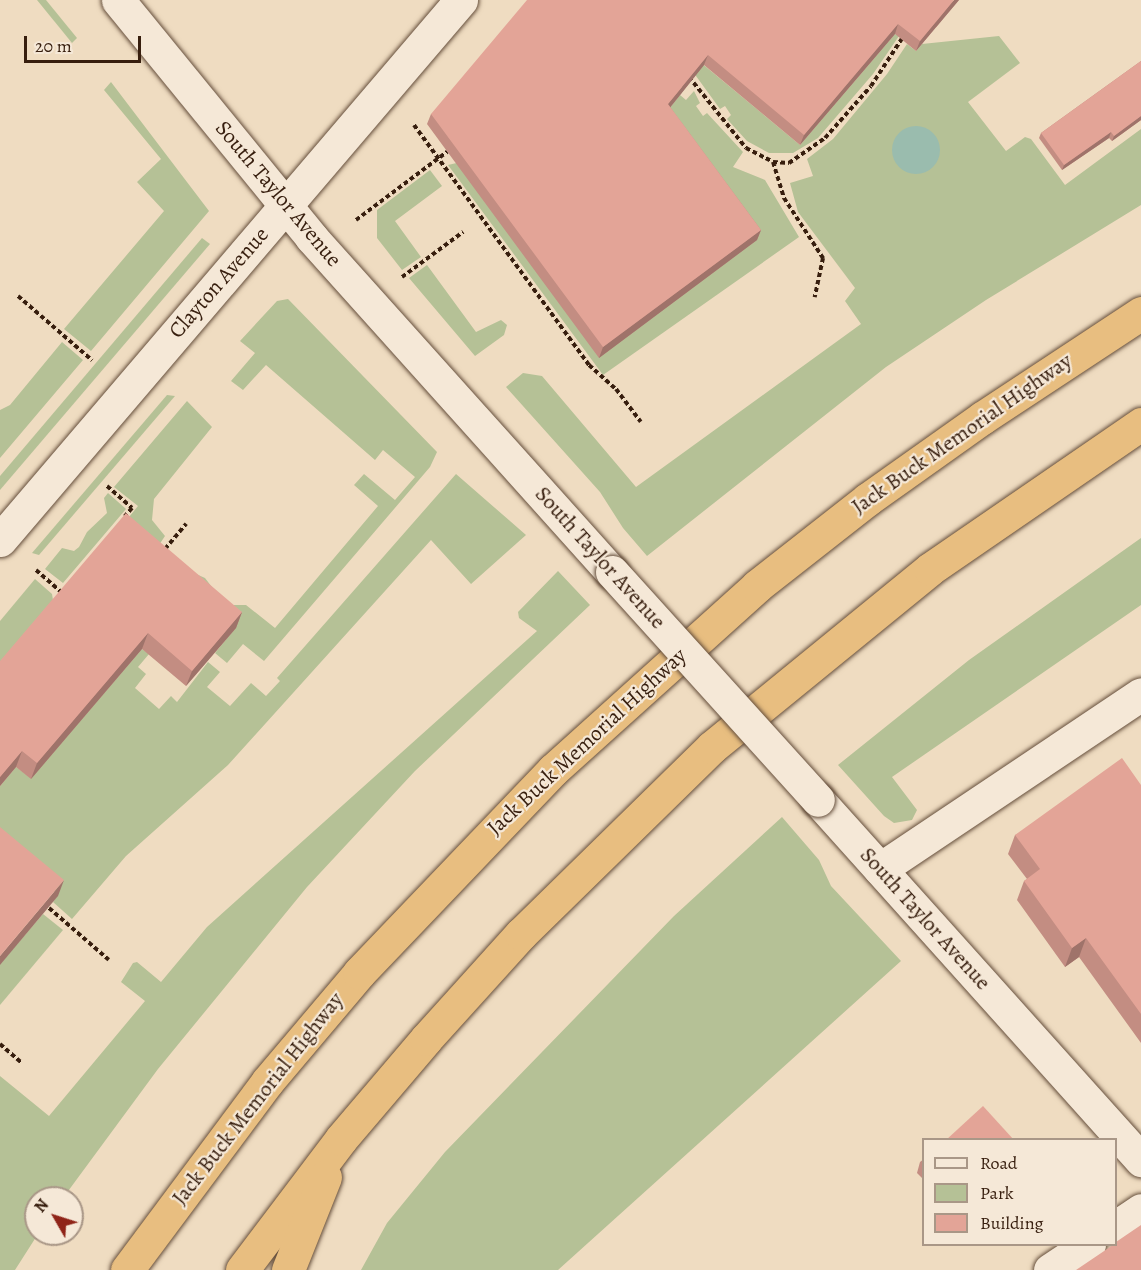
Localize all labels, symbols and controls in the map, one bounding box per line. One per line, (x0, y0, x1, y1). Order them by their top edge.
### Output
scale bar (27, 24, 144, 62)
text: 20 m (35, 34, 72, 58)
street label: South Taylor Avenue (209, 116, 347, 272)
street label: Clayton Avenue (163, 222, 275, 344)
street label: Jack Buck Memorial Highway (847, 348, 1077, 520)
street label: South Taylor Avenue (529, 481, 671, 635)
street label: Jack Buck Memorial Highway (482, 643, 692, 841)
street label: South Taylor Avenue (854, 842, 996, 996)
street label: Jack Buck Memorial Highway (167, 987, 349, 1211)
legend (922, 1138, 1117, 1246)
text: Road (980, 1151, 1017, 1175)
text: Park (980, 1181, 1014, 1205)
north arrow (24, 1186, 84, 1246)
text: N (29, 1194, 54, 1217)
text: Building (980, 1211, 1044, 1235)

